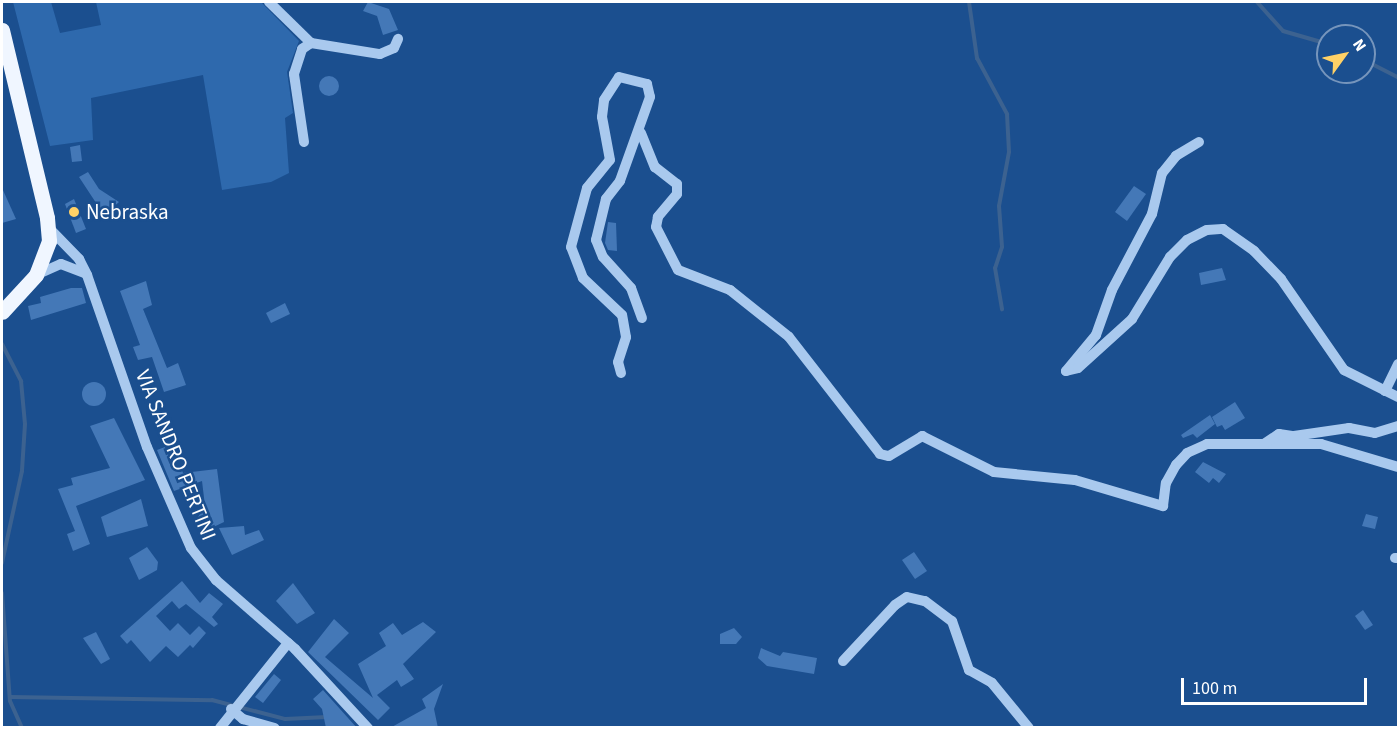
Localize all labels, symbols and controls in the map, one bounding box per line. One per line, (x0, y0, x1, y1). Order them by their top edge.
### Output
north arrow (1316, 24, 1376, 84)
text: N (1347, 35, 1372, 56)
place label: Nebraska (86, 199, 169, 225)
marker: Nebraska (67, 205, 81, 219)
street label: VIA SANDRO PERTINI (130, 366, 222, 544)
scale bar (1184, 666, 1370, 704)
text: 100 m (1192, 676, 1237, 701)

